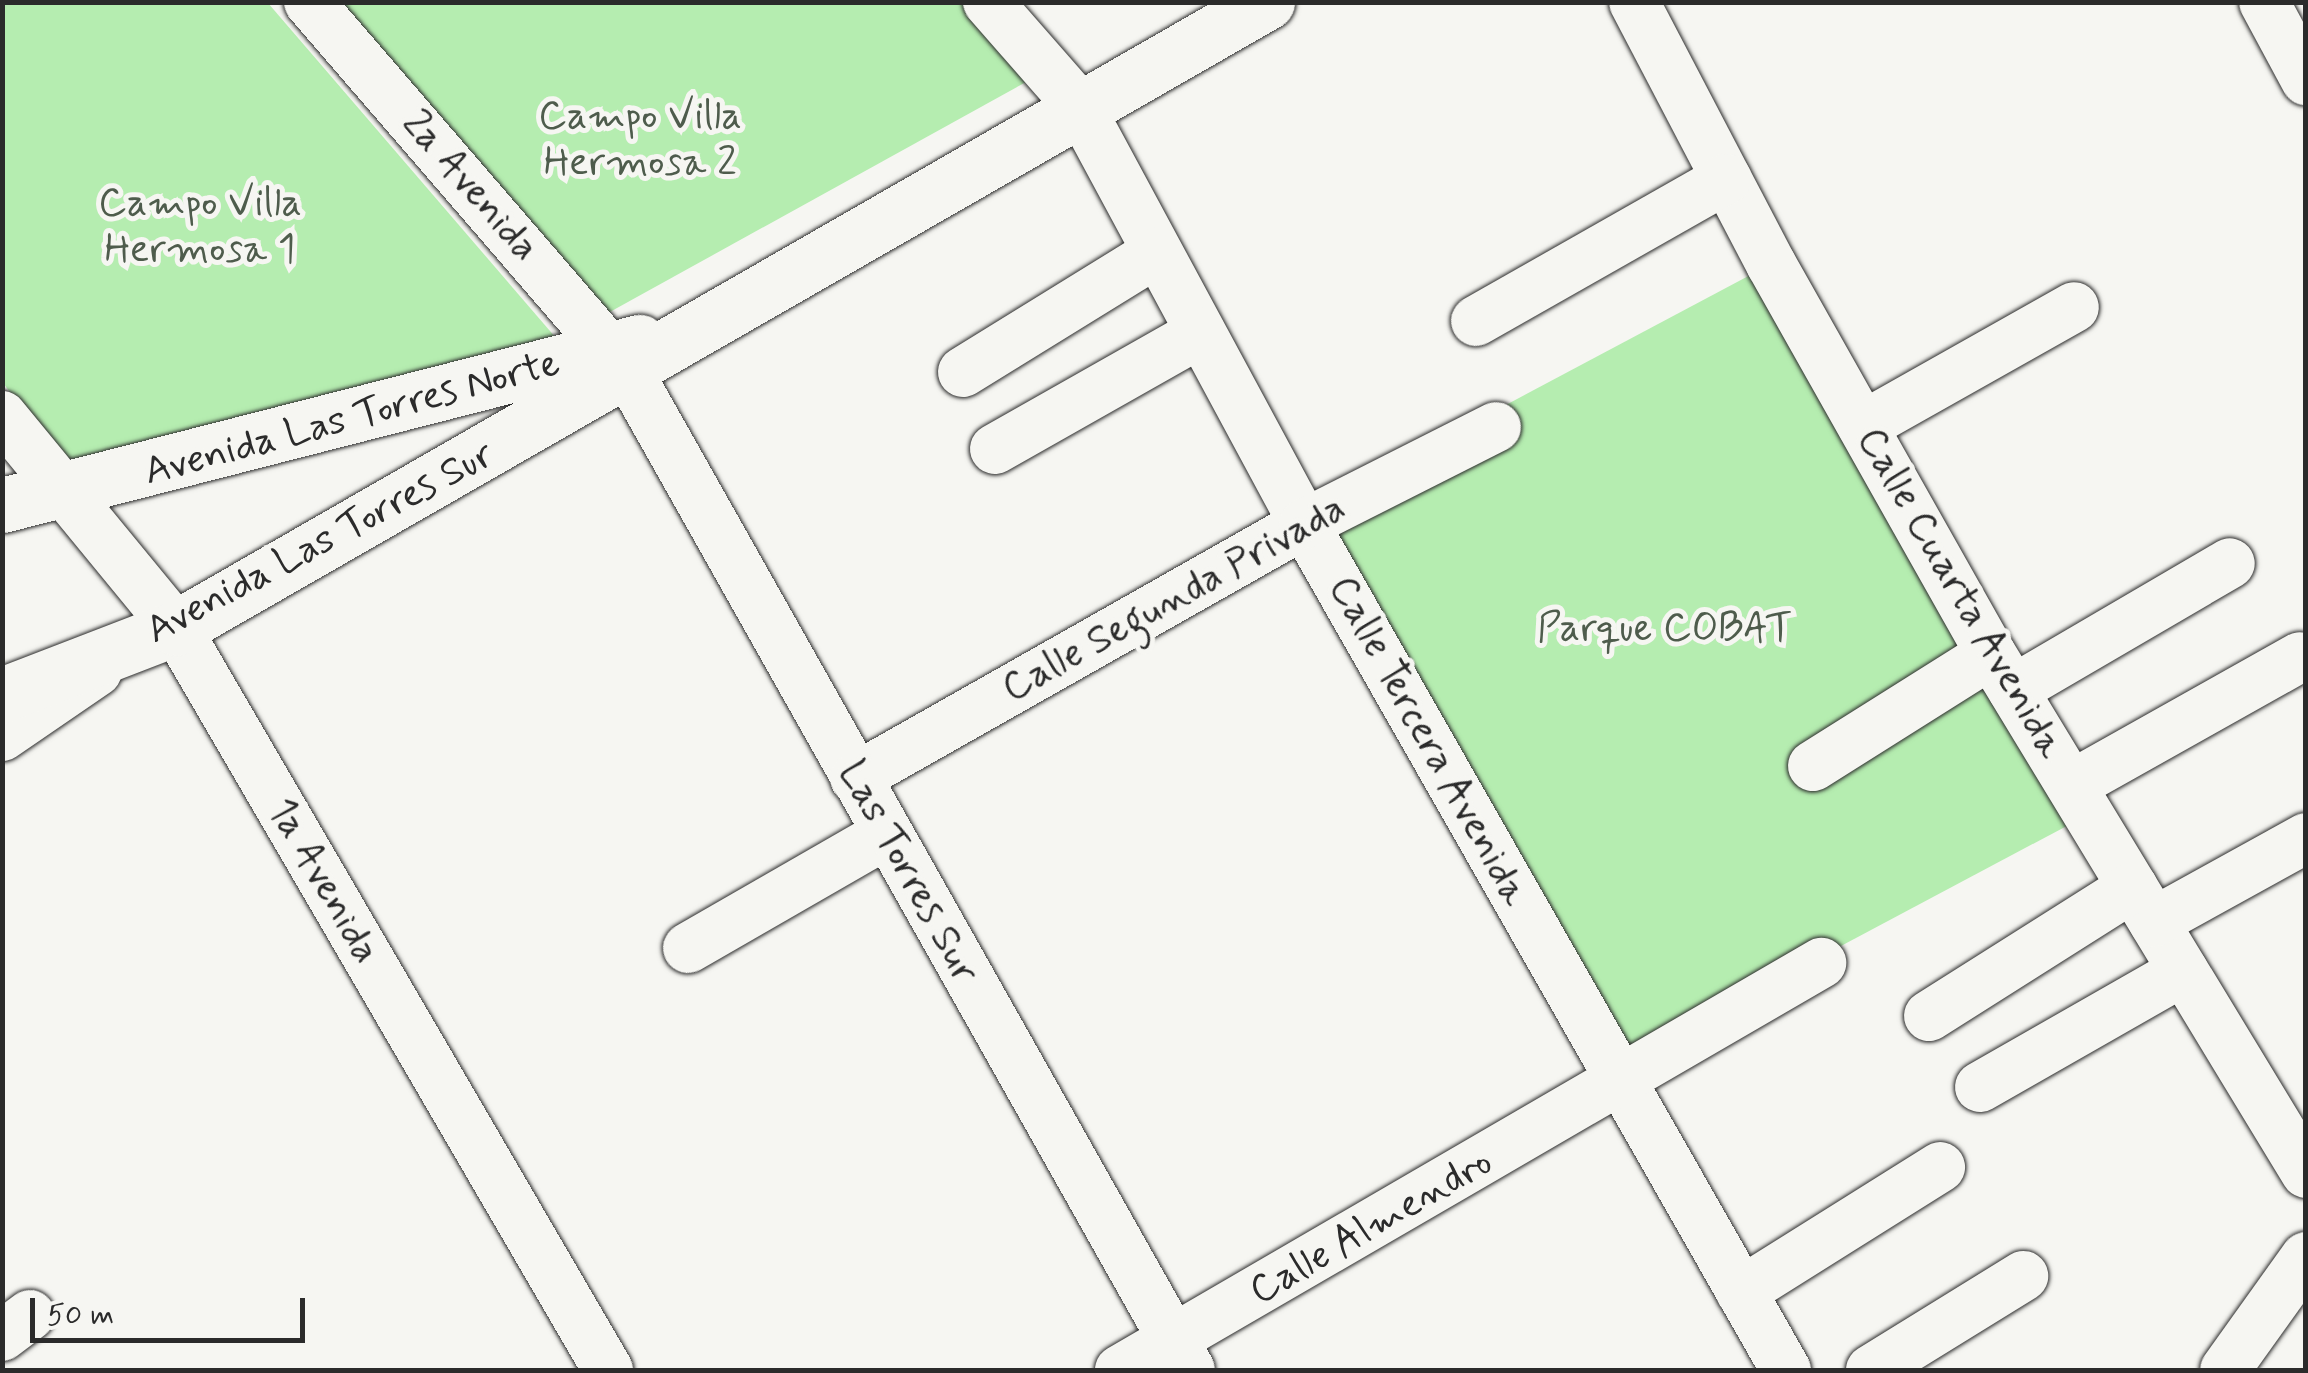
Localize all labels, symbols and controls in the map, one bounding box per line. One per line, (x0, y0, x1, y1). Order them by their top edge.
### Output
park label: Campo Villa Hermosa 2 (539, 93, 741, 187)
street label: 2a Avenida (391, 100, 549, 272)
park label: Campo Villa Hermosa 1 (99, 180, 301, 274)
street label: Avenida Las Torres Norte (137, 339, 567, 497)
street label: Calle Cuarta Avenida (1848, 422, 2072, 764)
street label: Avenida Las Torres Sur (134, 429, 506, 657)
street label: Calle Segunda Privada (994, 485, 1354, 713)
street label: Calle Tercera Avenida (1318, 569, 1538, 913)
park label: Parque COBAT (1537, 605, 1793, 653)
street label: Las Torres Sur (826, 751, 990, 993)
street label: 1a Avenida (256, 790, 390, 972)
street label: Calle Almendro (1242, 1139, 1500, 1315)
scale bar (35, 1278, 310, 1340)
text: 50 m (47, 1296, 114, 1335)

